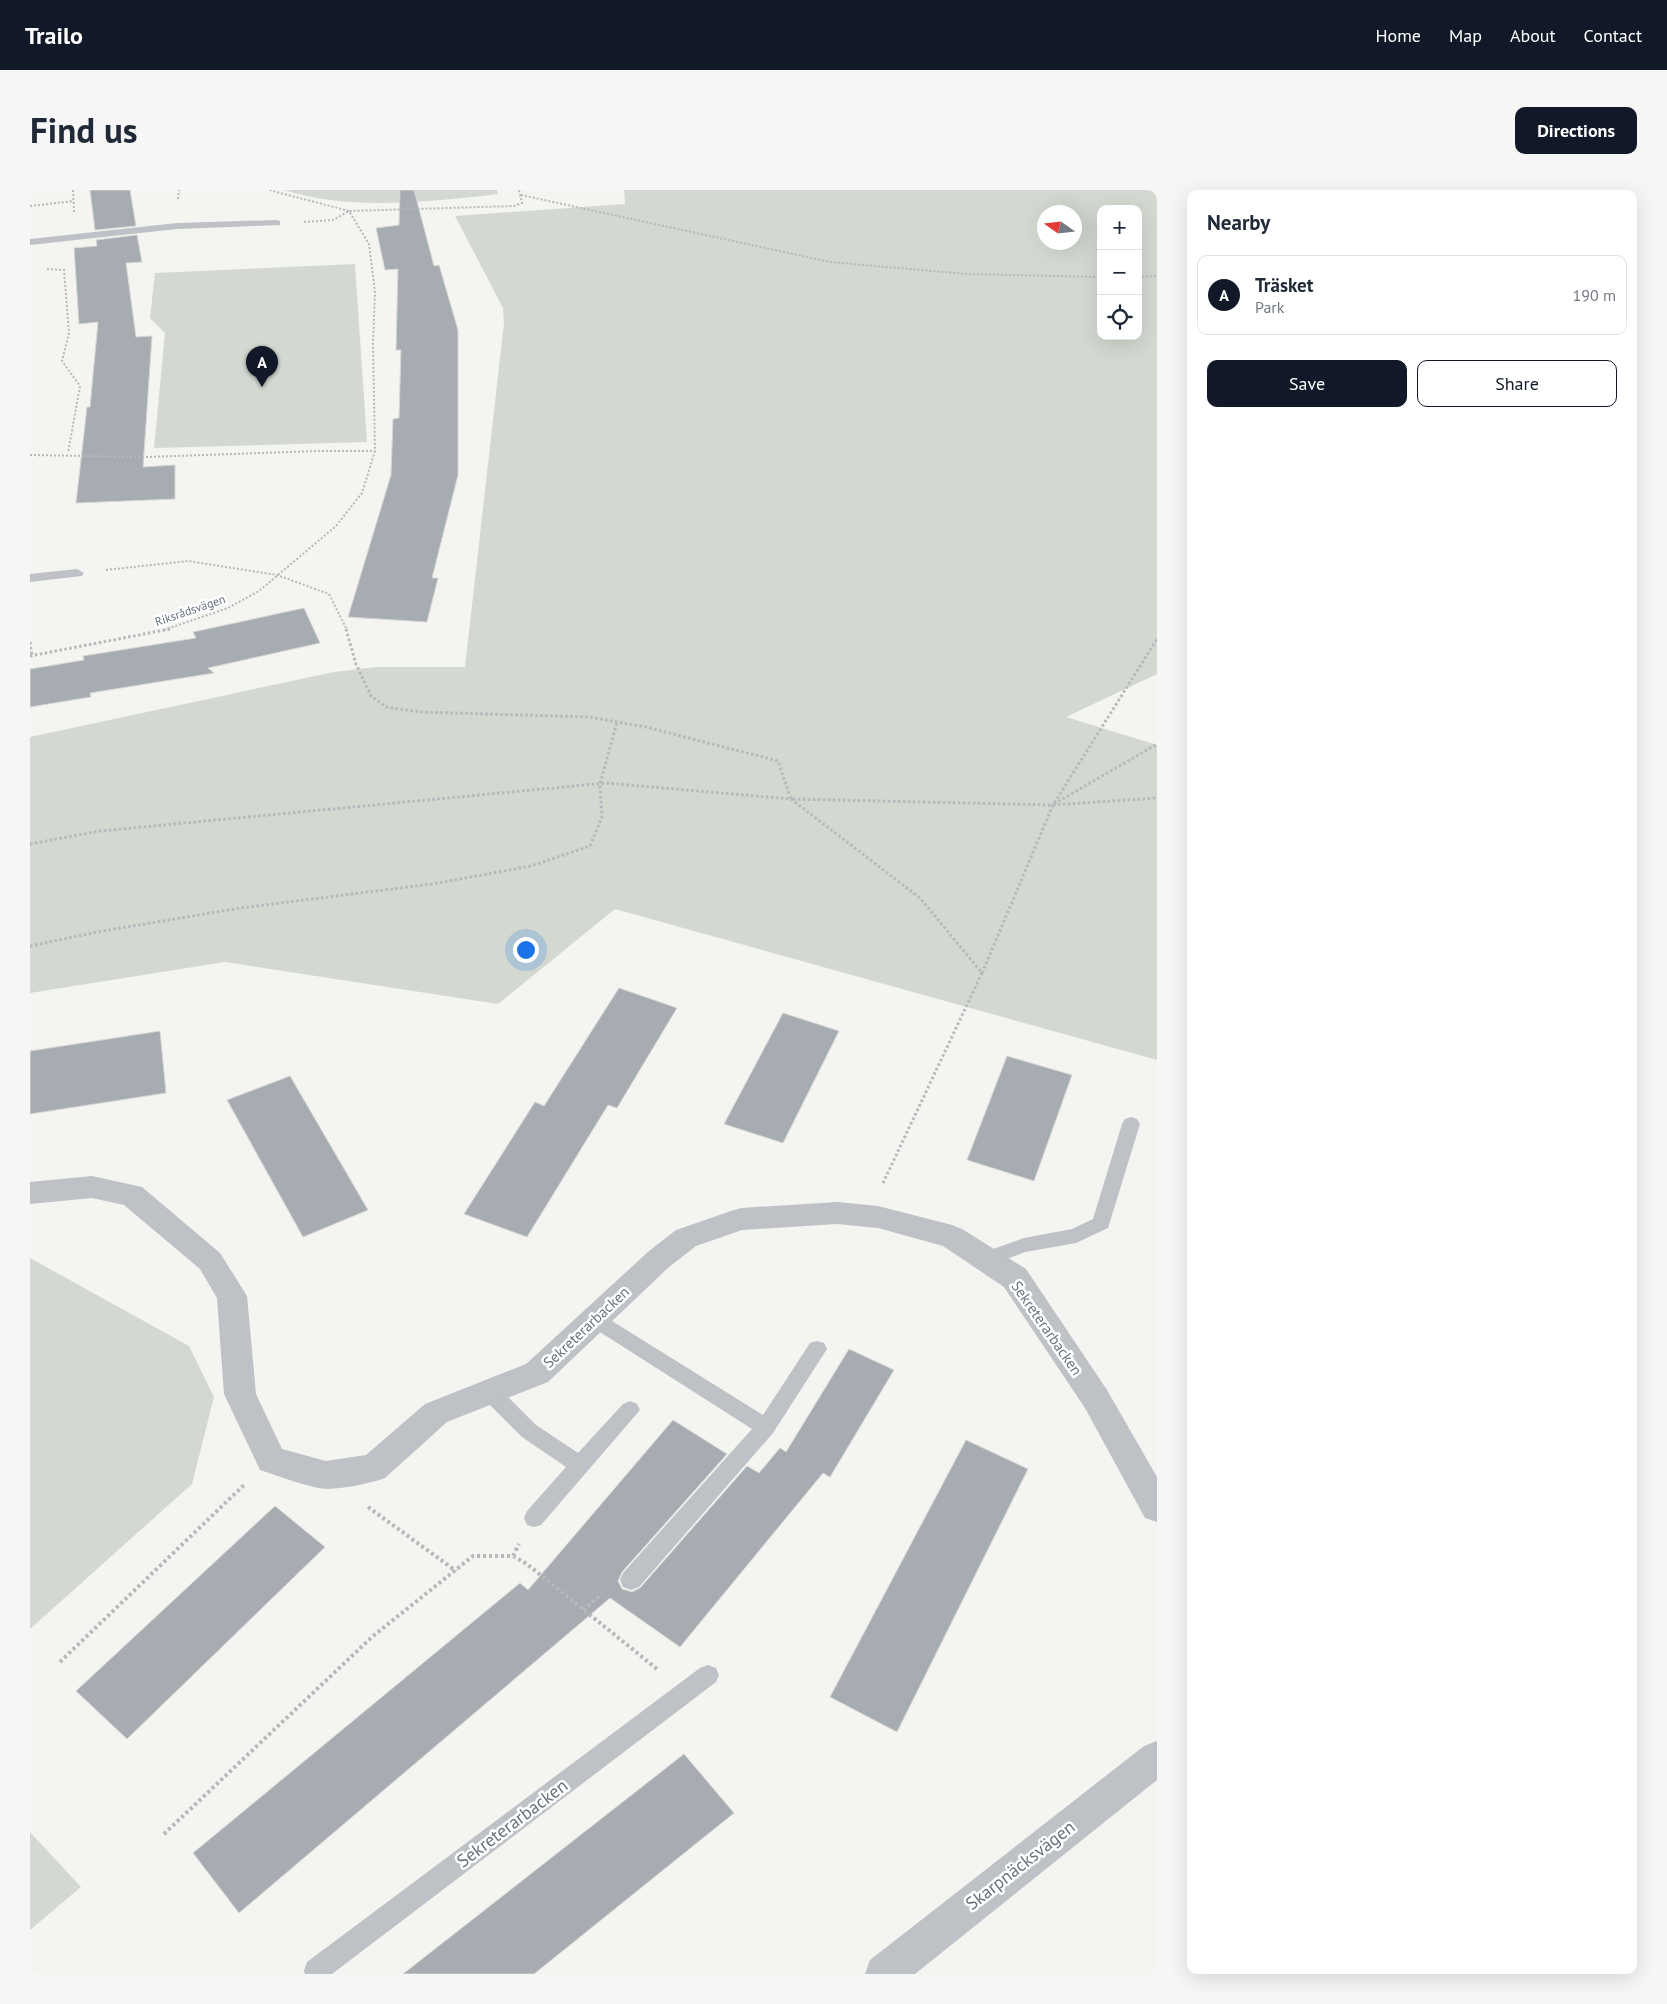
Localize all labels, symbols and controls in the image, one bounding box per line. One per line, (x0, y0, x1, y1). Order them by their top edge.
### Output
text: Trailo (25, 20, 83, 51)
text: Home (1375, 24, 1421, 47)
text: Map (1449, 24, 1482, 47)
text: About (1510, 24, 1556, 47)
text: Contact (1584, 24, 1642, 47)
text: Find us (30, 107, 138, 153)
button: Directions (1515, 107, 1637, 154)
north arrow (1037, 205, 1082, 250)
map controls (1097, 205, 1142, 340)
button: + (1097, 205, 1142, 250)
text: Nearby (1207, 209, 1270, 236)
button: − (1097, 250, 1142, 295)
text: Träsket (1255, 273, 1313, 297)
text: A (1219, 285, 1229, 305)
text: 190 m (1573, 285, 1616, 305)
button: locate (1097, 295, 1142, 340)
text: Park (1255, 297, 1284, 317)
pin: A (246, 346, 278, 387)
button: Save (1207, 360, 1407, 407)
button: Share (1417, 360, 1617, 407)
street label: Riksrådsvägen (153, 591, 227, 629)
your location (513, 937, 539, 963)
street label: Sekreterarbacken (1007, 1277, 1087, 1379)
street label: Sekreterarbacken (539, 1282, 633, 1372)
street label: Sekreterarbacken (452, 1774, 572, 1872)
street label: Skarpnäcksvägen (961, 1815, 1079, 1915)

